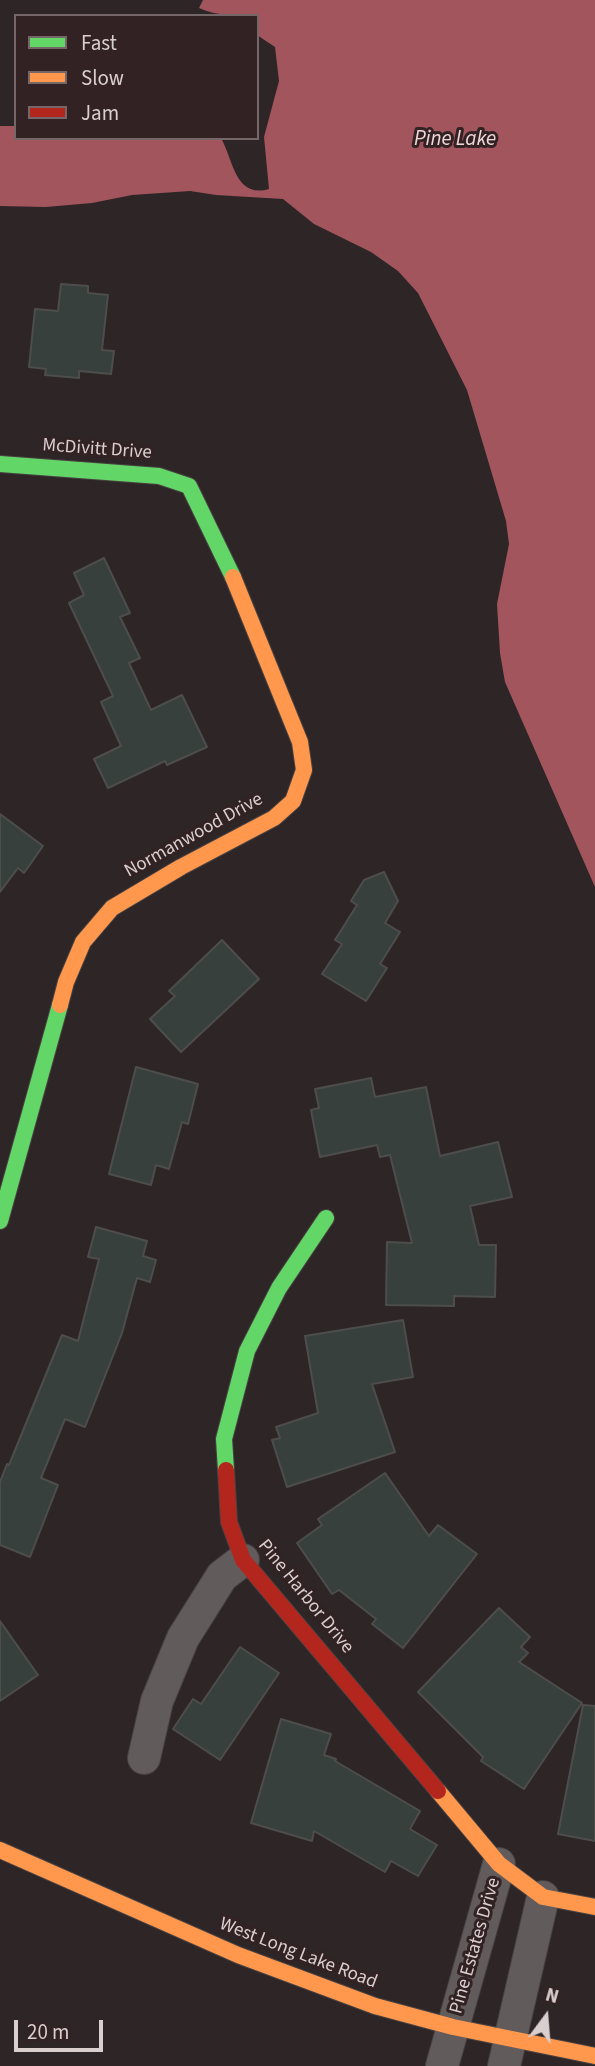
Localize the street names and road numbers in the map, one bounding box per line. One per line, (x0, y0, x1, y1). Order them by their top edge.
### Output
street label: McDivitt Drive (41, 435, 153, 465)
street label: Normanwood Drive (121, 789, 267, 883)
street label: Pine Harbor Drive (252, 1535, 358, 1659)
street label: Pine Estates Drive (446, 1875, 506, 2017)
street label: West Long Lake Road (216, 1913, 380, 1995)

